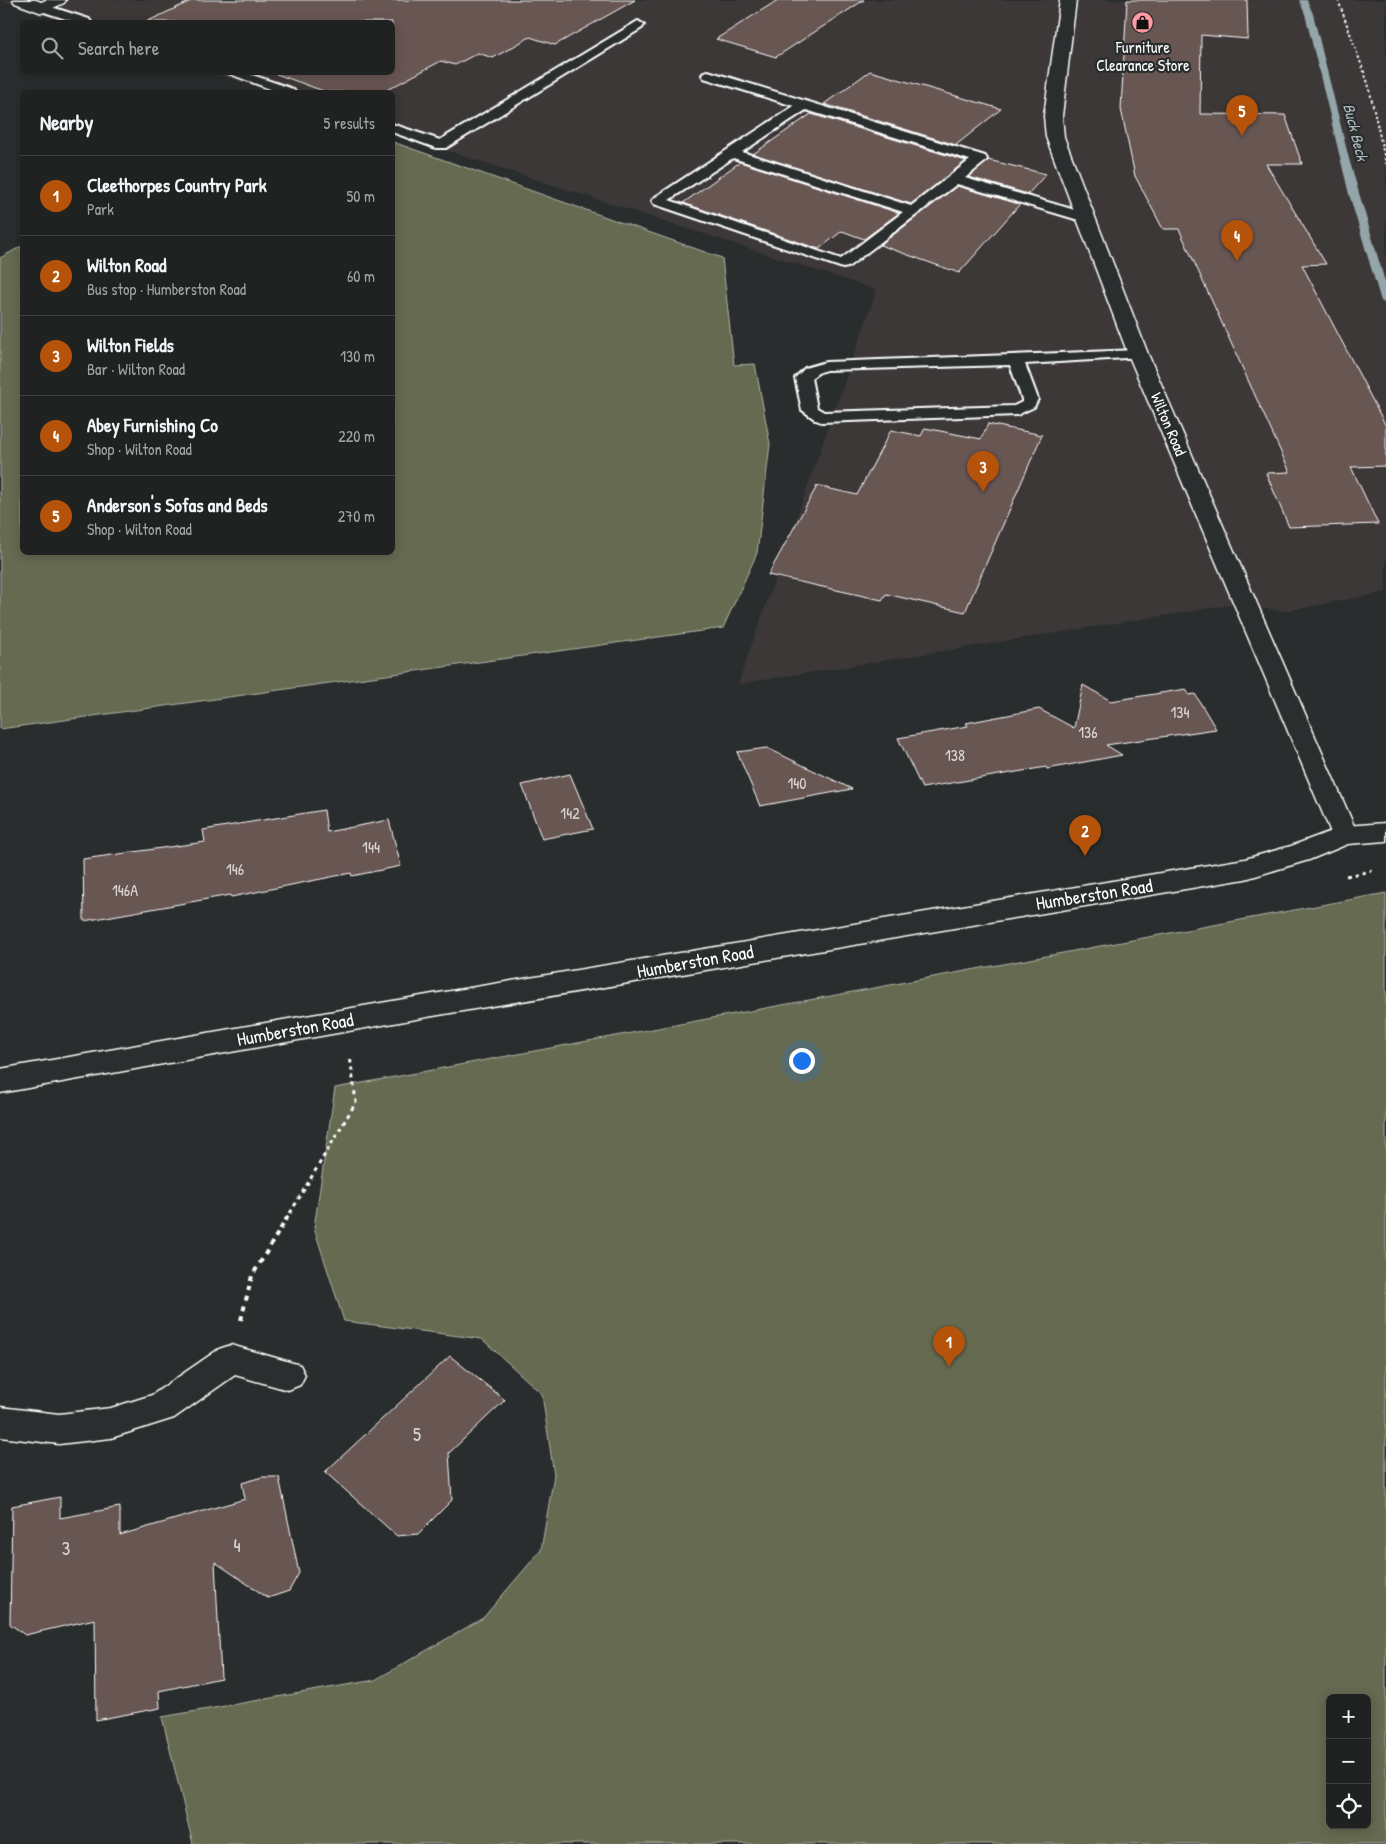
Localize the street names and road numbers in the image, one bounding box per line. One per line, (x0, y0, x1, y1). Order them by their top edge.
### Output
street label: Wilton Road (1146, 389, 1192, 459)
street label: Humberston Road (1034, 872, 1155, 916)
street label: Humberston Road (635, 938, 756, 984)
street label: Humberston Road (235, 1006, 356, 1052)

